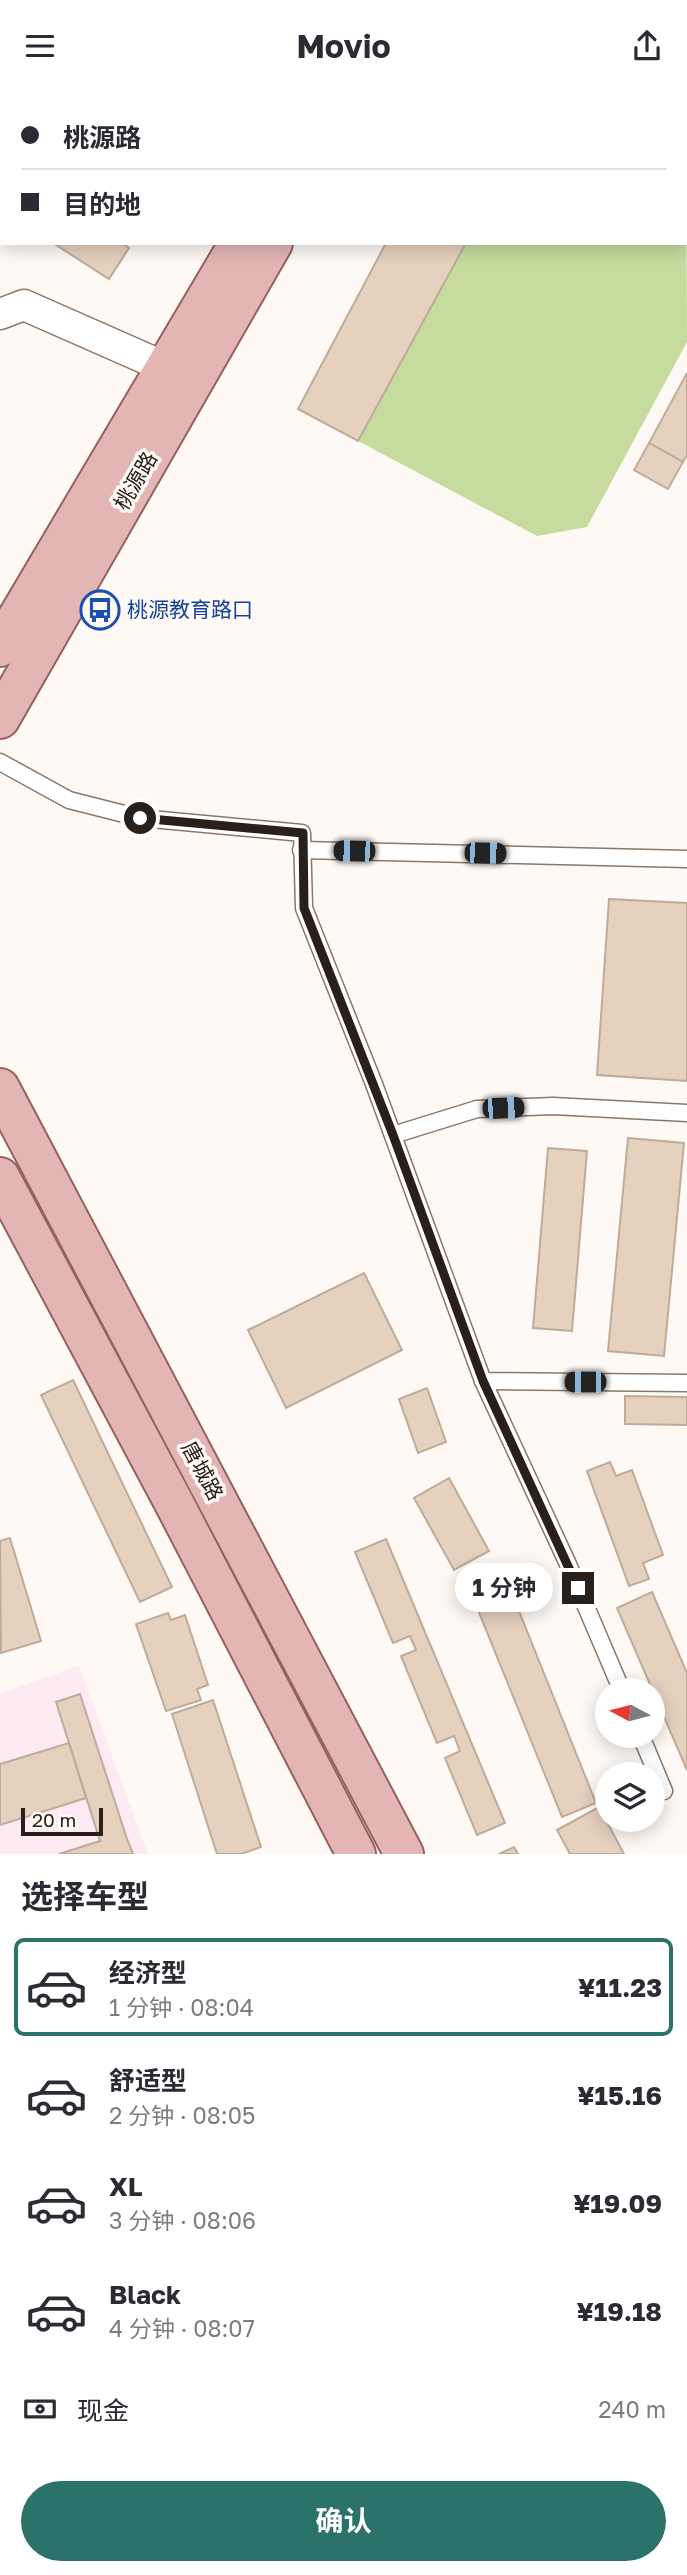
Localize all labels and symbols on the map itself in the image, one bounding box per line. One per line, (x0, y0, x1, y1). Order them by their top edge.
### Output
street label: 桃源路 (108, 447, 162, 514)
bus stop icon: 桃源教育路口 (79, 589, 121, 631)
place label: 桃源教育路口 (127, 596, 253, 622)
route start (124, 802, 156, 834)
car (333, 840, 376, 862)
car (464, 842, 507, 864)
car (482, 1097, 525, 1119)
car (565, 1372, 607, 1393)
street label: 唐城路 (177, 1437, 229, 1504)
callout: 1 分钟 (456, 1563, 554, 1613)
route end (562, 1572, 594, 1604)
north arrow (595, 1678, 665, 1748)
scale bar (21, 1805, 103, 1837)

